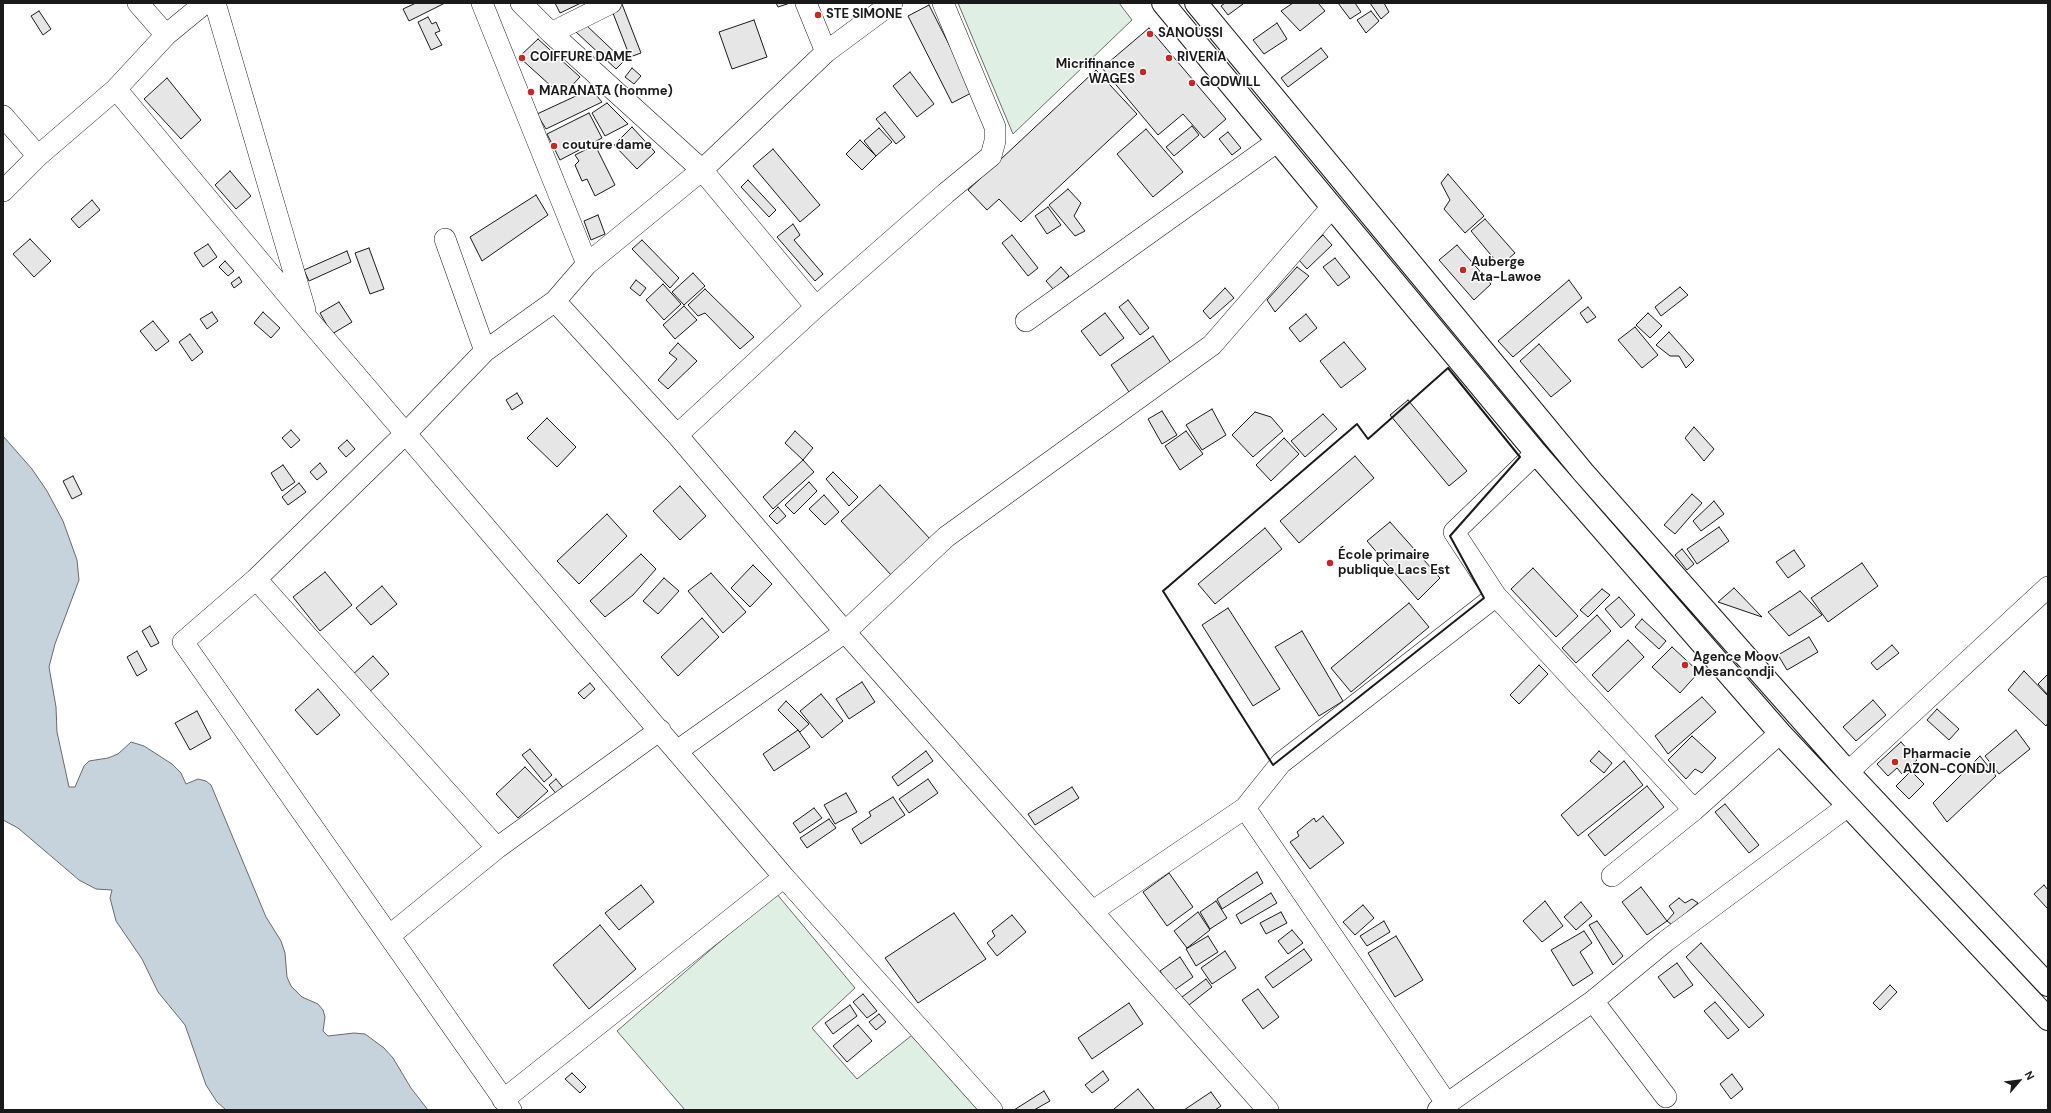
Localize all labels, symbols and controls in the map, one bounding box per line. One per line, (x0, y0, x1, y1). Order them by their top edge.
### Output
place label: STE SIMONE (826, 7, 902, 23)
marker: STE SIMONE (813, 10, 823, 20)
place label: SANOUSSI (1158, 26, 1223, 42)
marker: SANOUSSI (1145, 29, 1155, 39)
place label: COIFFURE DAME (530, 50, 632, 66)
place label: RIVERIA (1177, 50, 1226, 66)
marker: COIFFURE DAME (517, 53, 527, 63)
marker: RIVERIA (1164, 53, 1174, 63)
place label: Micrifinance WAGES (1056, 57, 1135, 88)
marker: Micrifinance WAGES (1138, 67, 1148, 77)
place label: GODWILL (1200, 75, 1260, 91)
marker: GODWILL (1187, 78, 1197, 88)
place label: MARANATA (homme) (539, 84, 673, 100)
marker: MARANATA (homme) (526, 87, 536, 97)
place label: couture dame (562, 138, 652, 154)
marker: couture dame (549, 141, 559, 151)
place label: Auberge Ata-Lawoe (1471, 255, 1541, 286)
marker: Auberge Ata-Lawoe (1458, 265, 1468, 275)
place label: École primaire publique Lacs Est (1338, 548, 1450, 579)
marker: École primaire publique Lacs Est (1325, 558, 1335, 568)
place label: Agence Moov Mesancondji (1693, 650, 1779, 681)
marker: Agence Moov Mesancondji (1680, 660, 1690, 670)
place label: Pharmacie AZON-CONDJI (1903, 747, 1996, 778)
marker: Pharmacie AZON-CONDJI (1890, 757, 1900, 767)
north arrow (1999, 1061, 2039, 1101)
text: N (2022, 1069, 2038, 1082)

